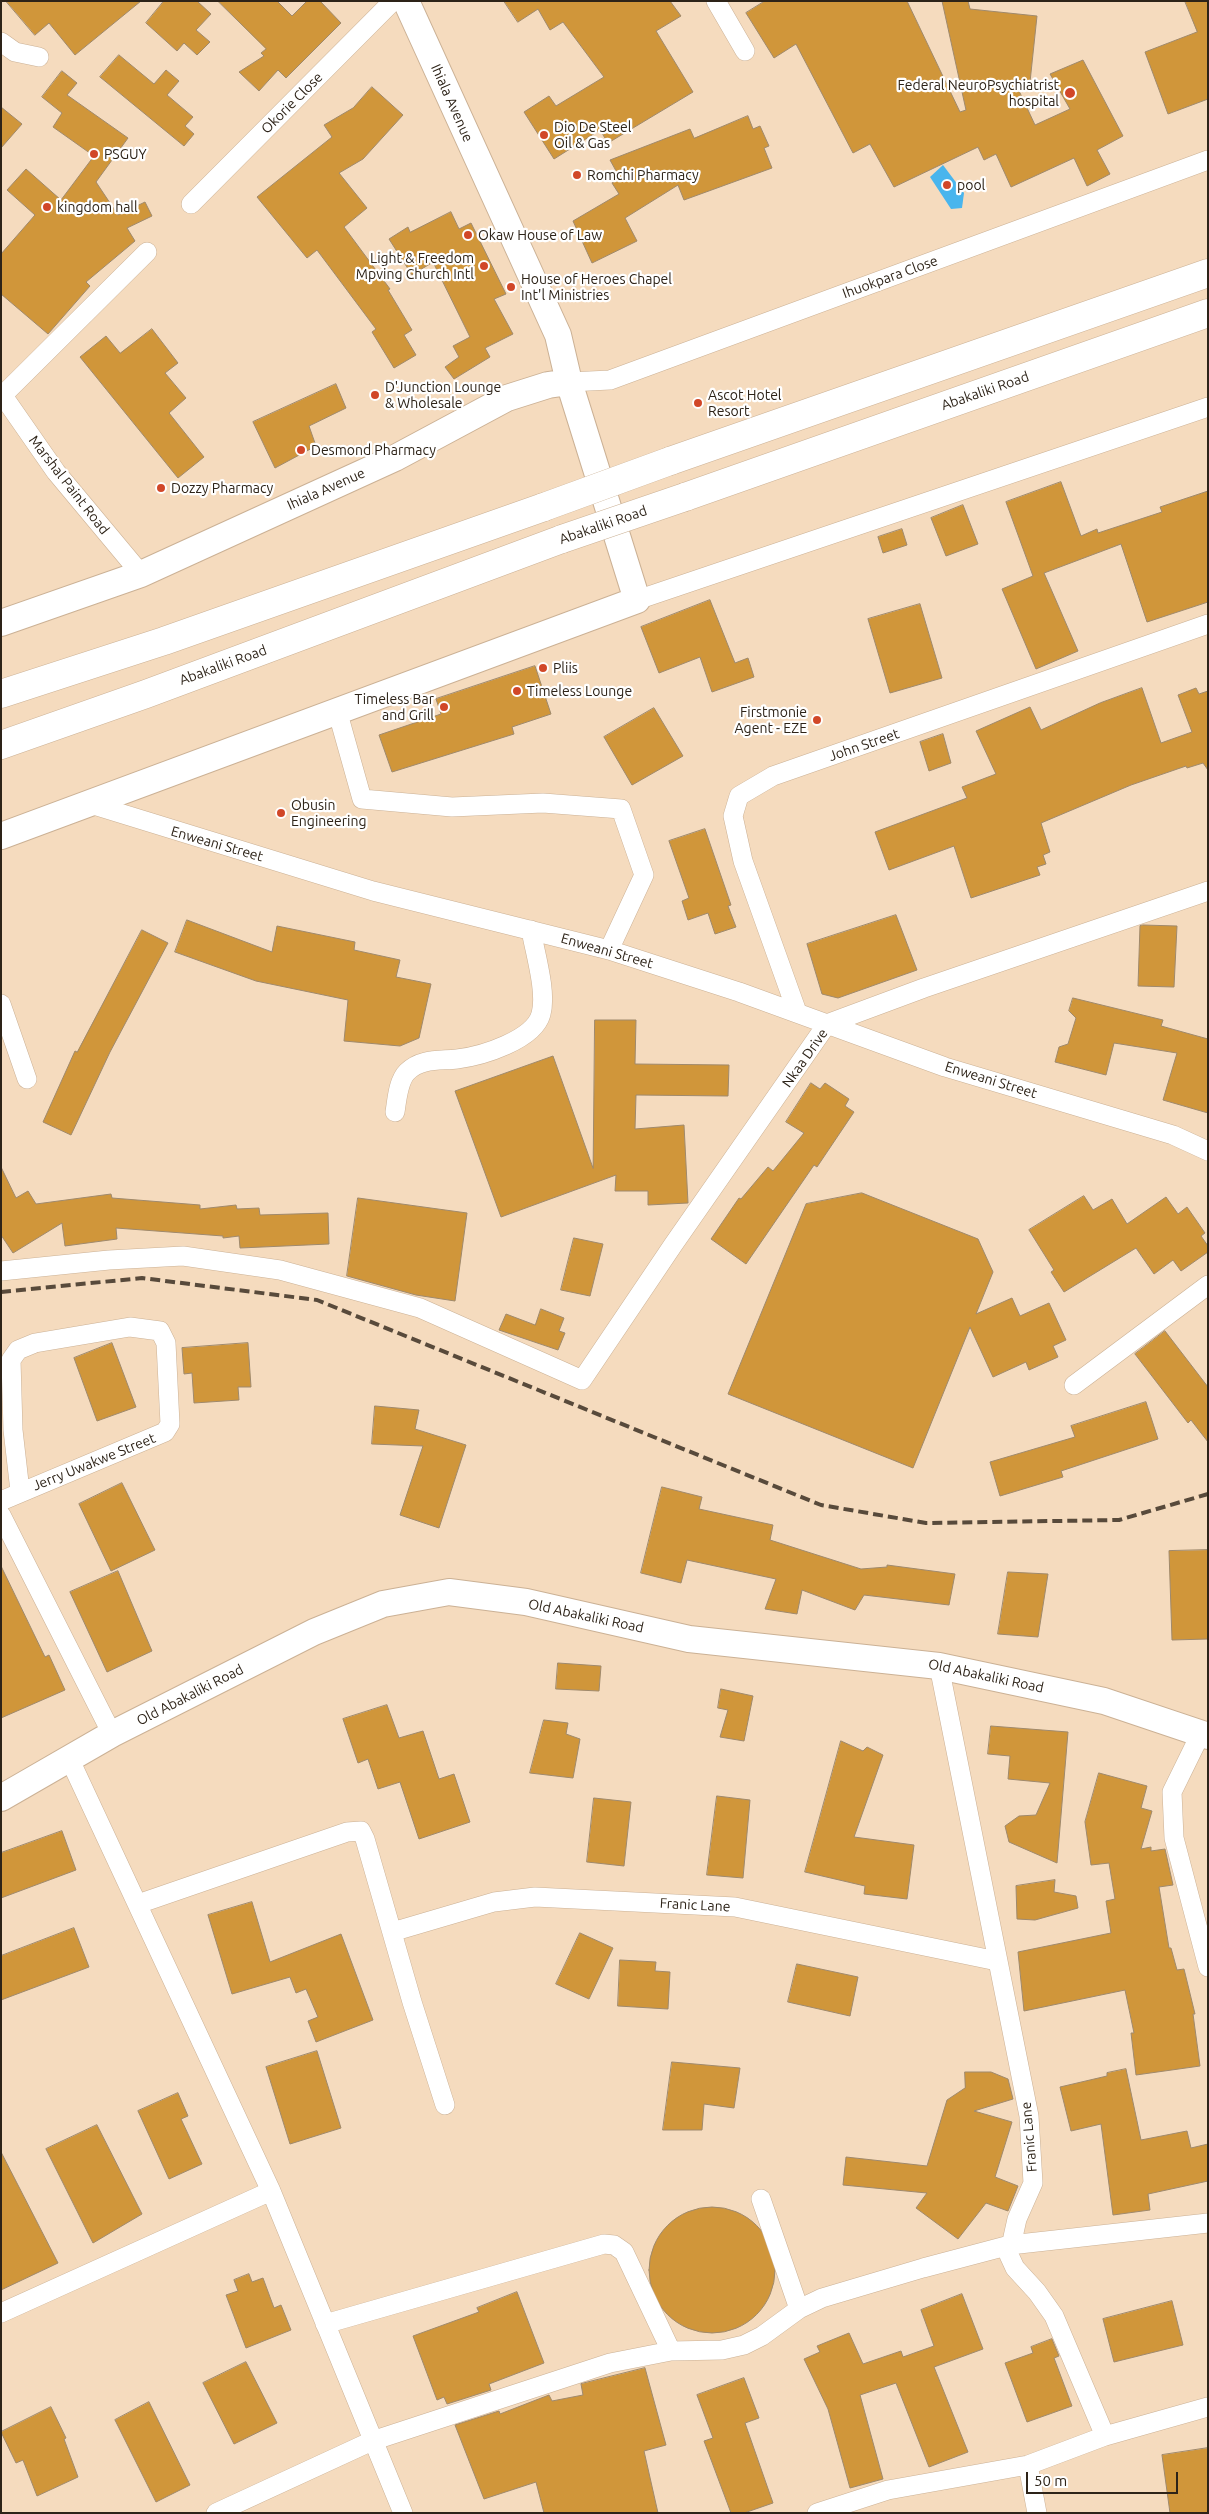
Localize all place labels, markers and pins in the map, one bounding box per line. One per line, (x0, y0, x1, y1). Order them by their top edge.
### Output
place label: Federal NeuroPsychiatrist hospital (897, 77, 1059, 110)
marker: Federal NeuroPsychiatrist hospital (1063, 86, 1077, 100)
place label: Dio De Steel Oil & Gas (554, 119, 631, 152)
marker: Dio De Steel Oil & Gas (538, 129, 550, 141)
place label: PSGUY (104, 146, 147, 162)
marker: PSGUY (88, 148, 100, 160)
place label: Romchi Pharmacy (587, 167, 699, 183)
marker: Romchi Pharmacy (571, 169, 583, 181)
place label: pool (957, 177, 985, 193)
marker: pool (941, 179, 953, 191)
place label: kingdom hall (57, 199, 138, 215)
marker: kingdom hall (41, 201, 53, 213)
place label: Okaw House of Law (478, 227, 602, 243)
marker: Okaw House of Law (462, 229, 474, 241)
place label: Light & Freedom Mpving Church Intl (356, 250, 474, 282)
marker: Light & Freedom Mpving Church Intl (478, 260, 490, 272)
place label: House of Heroes Chapel Int'l Ministries (521, 271, 672, 304)
marker: House of Heroes Chapel Int'l Ministries (505, 281, 517, 293)
place label: D'Junction Lounge & Wholesale (385, 379, 501, 412)
place label: Ascot Hotel Resort (708, 387, 782, 420)
marker: D'Junction Lounge & Wholesale (369, 389, 381, 401)
marker: Ascot Hotel Resort (692, 397, 704, 409)
place label: Desmond Pharmacy (311, 442, 436, 458)
marker: Desmond Pharmacy (295, 444, 307, 456)
place label: Dozzy Pharmacy (171, 480, 273, 496)
marker: Dozzy Pharmacy (155, 482, 167, 494)
place label: Pliis (553, 660, 578, 676)
marker: Pliis (537, 662, 549, 674)
place label: Timeless Lounge (527, 683, 632, 699)
marker: Timeless Lounge (511, 685, 523, 697)
place label: Timeless Bar and Grill (355, 691, 434, 724)
marker: Timeless Bar and Grill (438, 701, 450, 713)
place label: Firstmonie Agent - EZE (735, 704, 807, 736)
marker: Firstmonie Agent - EZE (811, 714, 823, 726)
place label: Obusin Engineering (291, 797, 367, 830)
marker: Obusin Engineering (275, 807, 287, 819)

